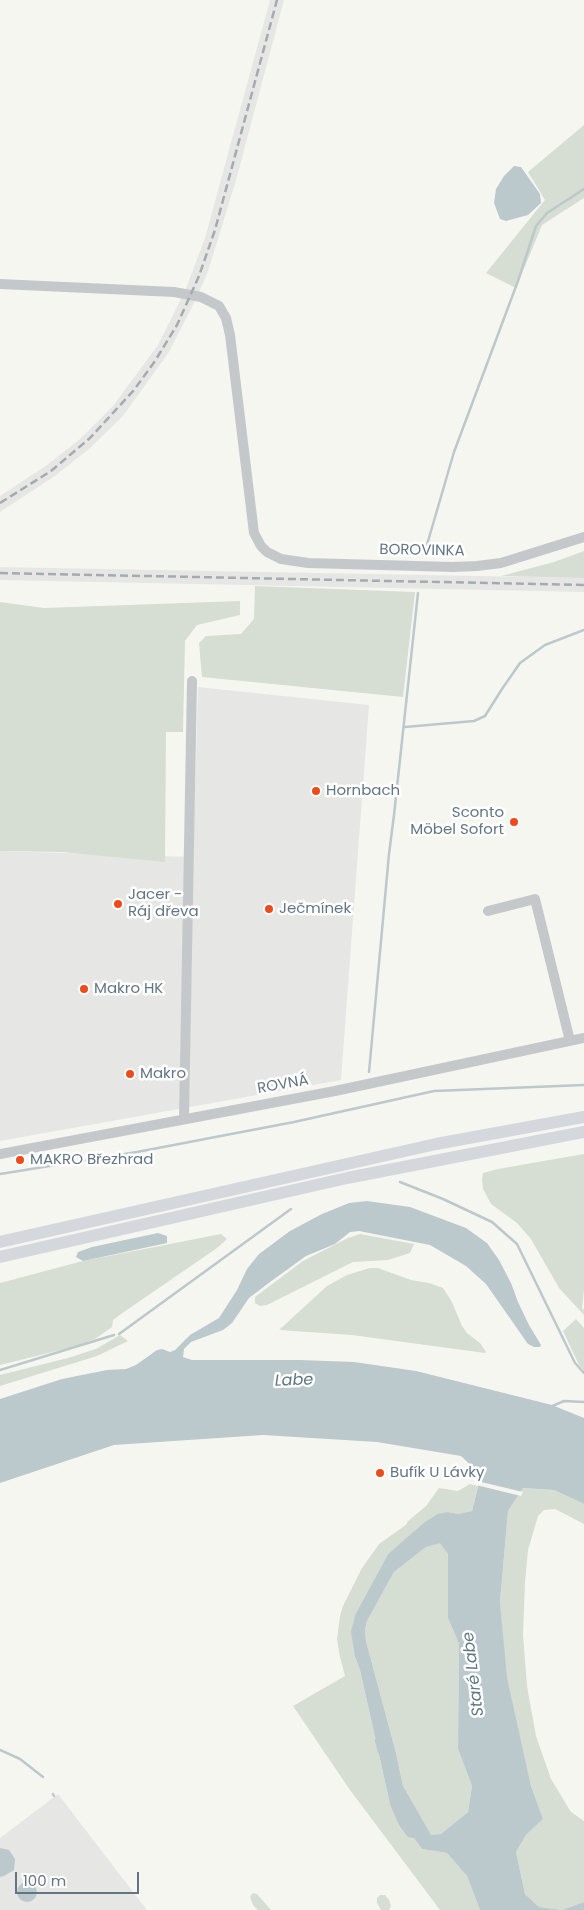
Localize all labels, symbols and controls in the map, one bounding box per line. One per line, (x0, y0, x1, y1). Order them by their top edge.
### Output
street label: BOROVINKA (379, 541, 465, 561)
place label: Hornbach (326, 782, 400, 800)
marker: Hornbach (310, 785, 322, 797)
place label: Sconto Möbel Sofort (410, 804, 504, 839)
marker: Sconto Möbel Sofort (508, 816, 520, 828)
place label: Jacer - Ráj dřeva (128, 886, 199, 921)
marker: Jacer - Ráj dřeva (112, 898, 124, 910)
place label: Ječmínek (279, 900, 351, 918)
marker: Ječmínek (263, 903, 275, 915)
place label: Makro HK (94, 980, 163, 998)
marker: Makro HK (78, 983, 90, 995)
place label: Makro (140, 1065, 186, 1083)
marker: Makro (124, 1068, 136, 1080)
street label: ROVNÁ (256, 1072, 310, 1098)
place label: MAKRO Březhrad (30, 1151, 153, 1169)
marker: MAKRO Březhrad (14, 1154, 26, 1166)
water label: Labe (274, 1371, 314, 1391)
place label: Bufík U Lávky (390, 1464, 484, 1482)
marker: Bufík U Lávky (374, 1467, 386, 1479)
water label: Staré Labe (459, 1631, 489, 1717)
scale bar (18, 1862, 141, 1894)
text: 100 m (23, 1870, 66, 1891)

